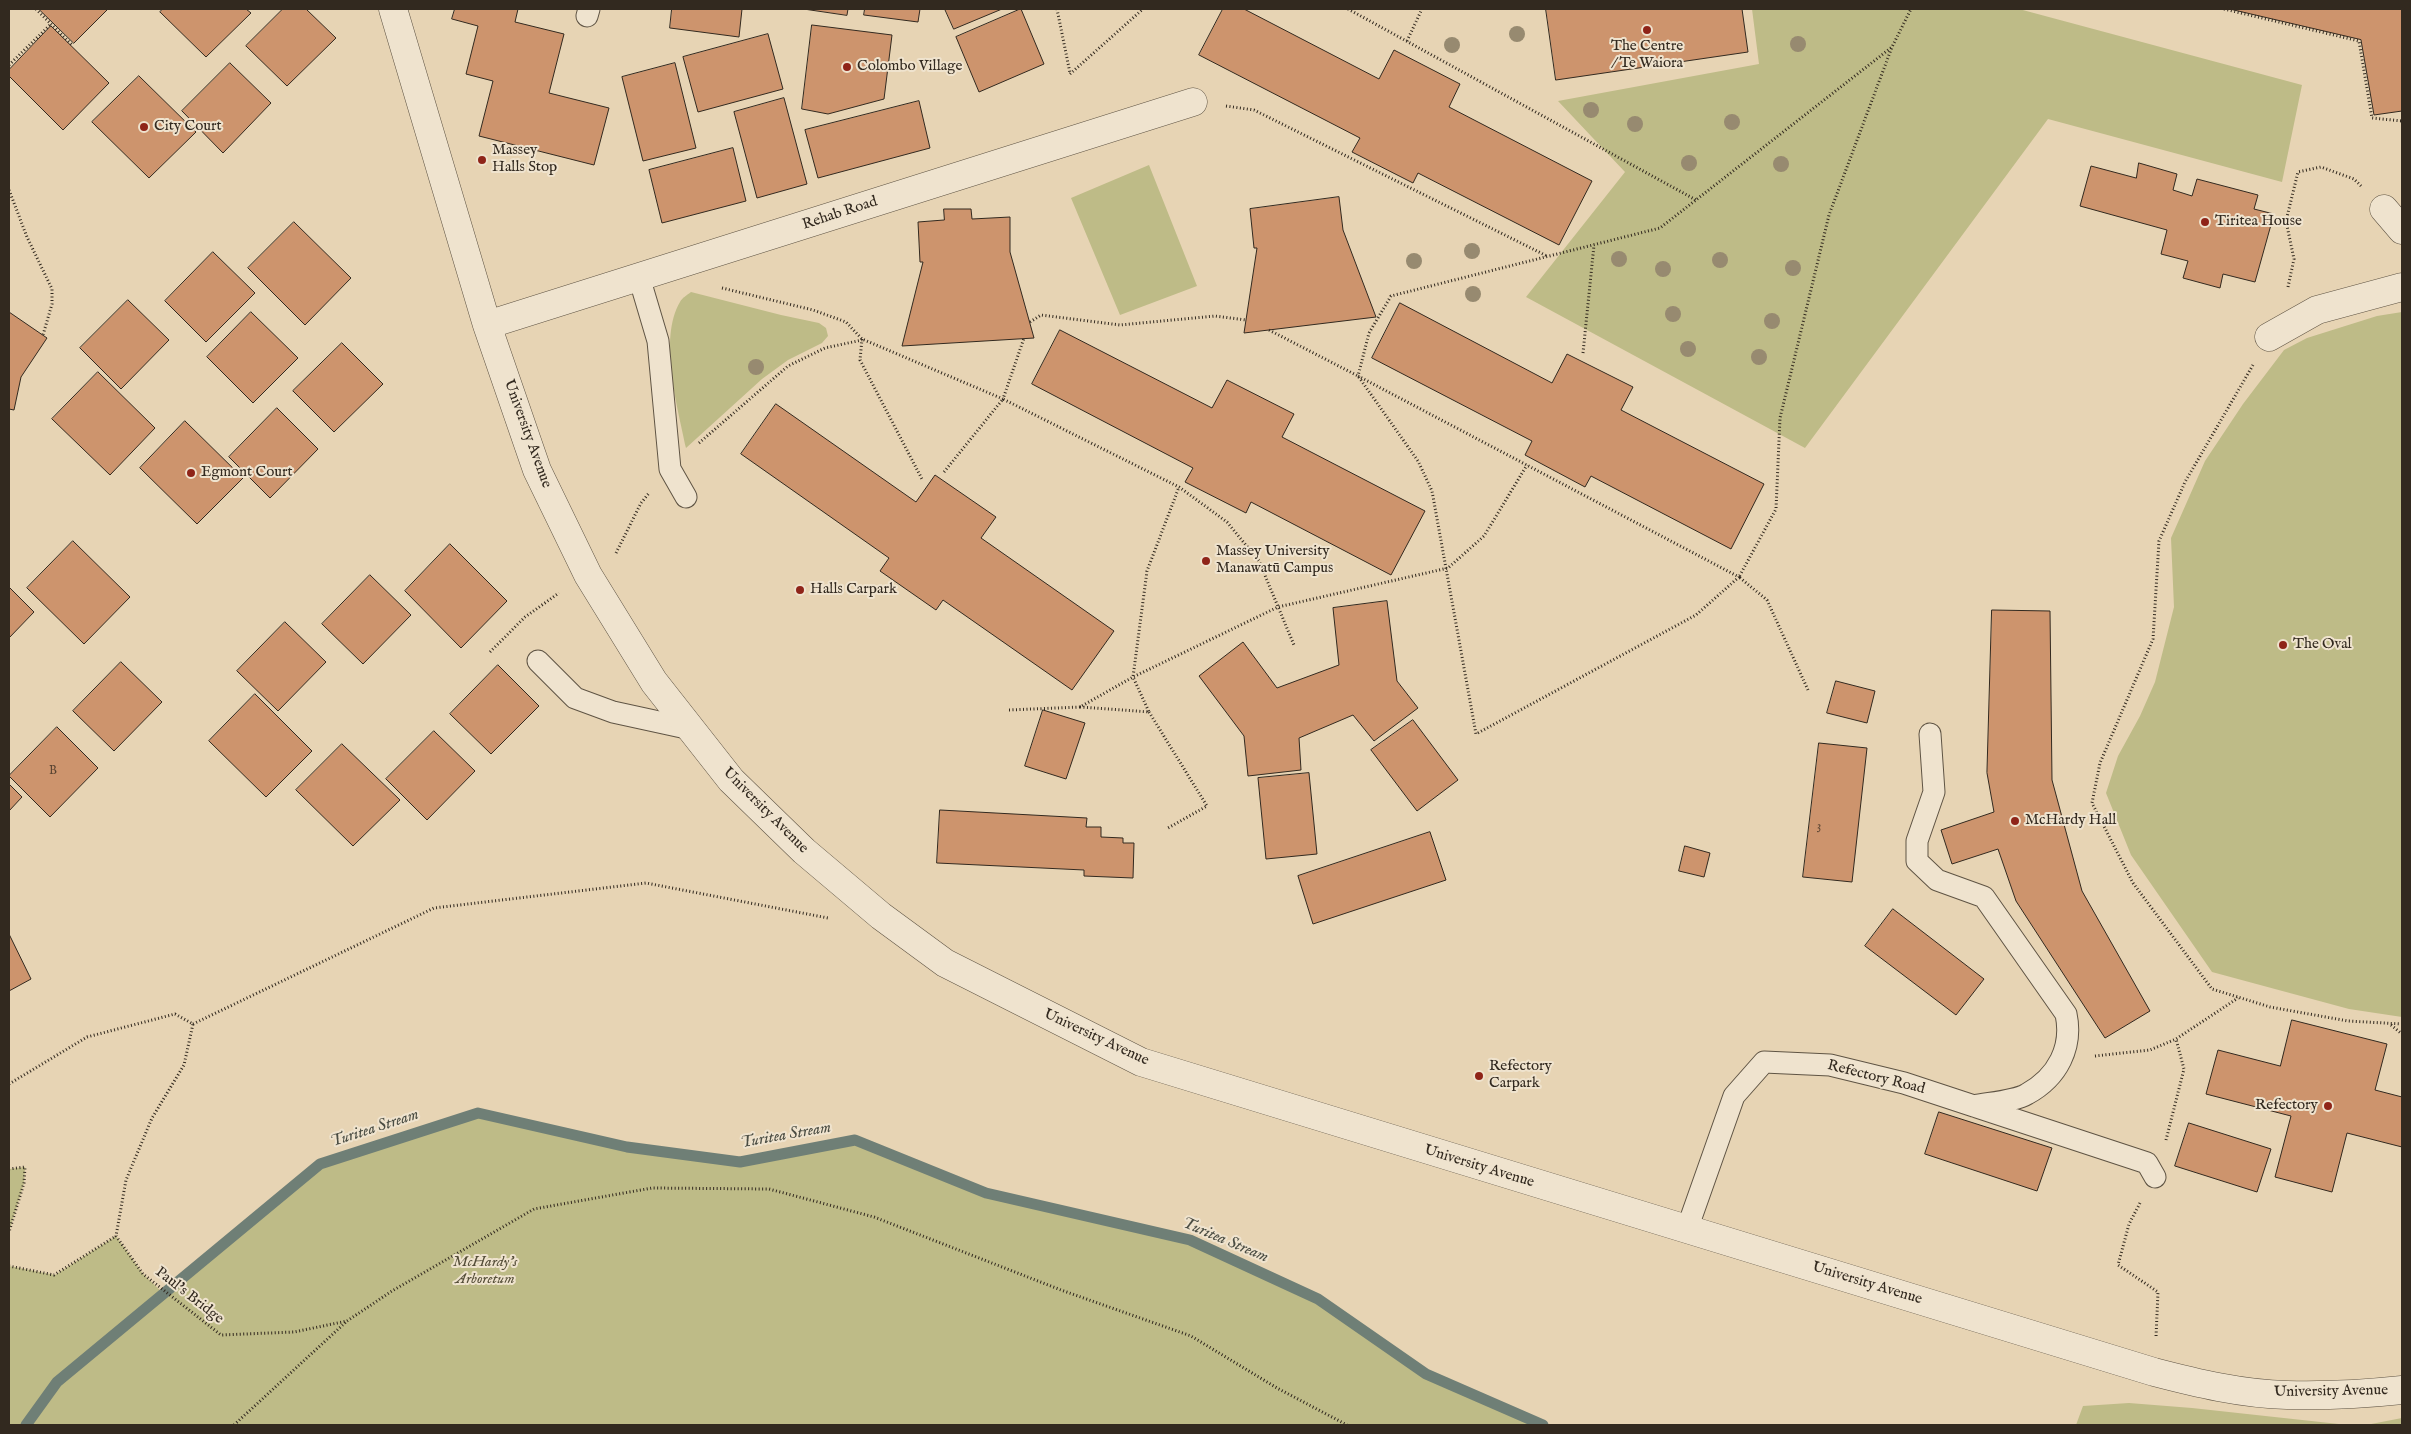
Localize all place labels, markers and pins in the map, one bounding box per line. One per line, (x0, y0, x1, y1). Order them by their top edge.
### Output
marker: The Centre / Te Waiora (1641, 24, 1653, 36)
place label: The Centre / Te Waiora (1611, 38, 1683, 73)
place label: Colombo Village (857, 58, 962, 76)
marker: Colombo Village (841, 61, 853, 73)
place label: City Court (154, 118, 222, 136)
marker: City Court (138, 121, 150, 133)
place label: Massey Halls Stop (492, 142, 557, 177)
marker: Massey Halls Stop (476, 154, 488, 166)
place label: Tiritea House (2215, 213, 2302, 231)
marker: Tiritea House (2199, 216, 2211, 228)
place label: Egmont Court (201, 464, 293, 482)
marker: Egmont Court (185, 467, 197, 479)
place label: Massey University Manawatū Campus (1216, 543, 1333, 578)
marker: Massey University Manawatū Campus (1200, 555, 1212, 567)
place label: Halls Carpark (810, 581, 897, 599)
marker: Halls Carpark (794, 584, 806, 596)
place label: The Oval (2293, 636, 2352, 654)
marker: The Oval (2277, 639, 2289, 651)
place label: McHardy Hall (2025, 812, 2116, 830)
marker: McHardy Hall (2009, 815, 2021, 827)
place label: Refectory Carpark (1489, 1058, 1552, 1093)
marker: Refectory Carpark (1473, 1070, 1485, 1082)
place label: Refectory (2255, 1097, 2318, 1115)
marker: Refectory (2322, 1100, 2334, 1112)

